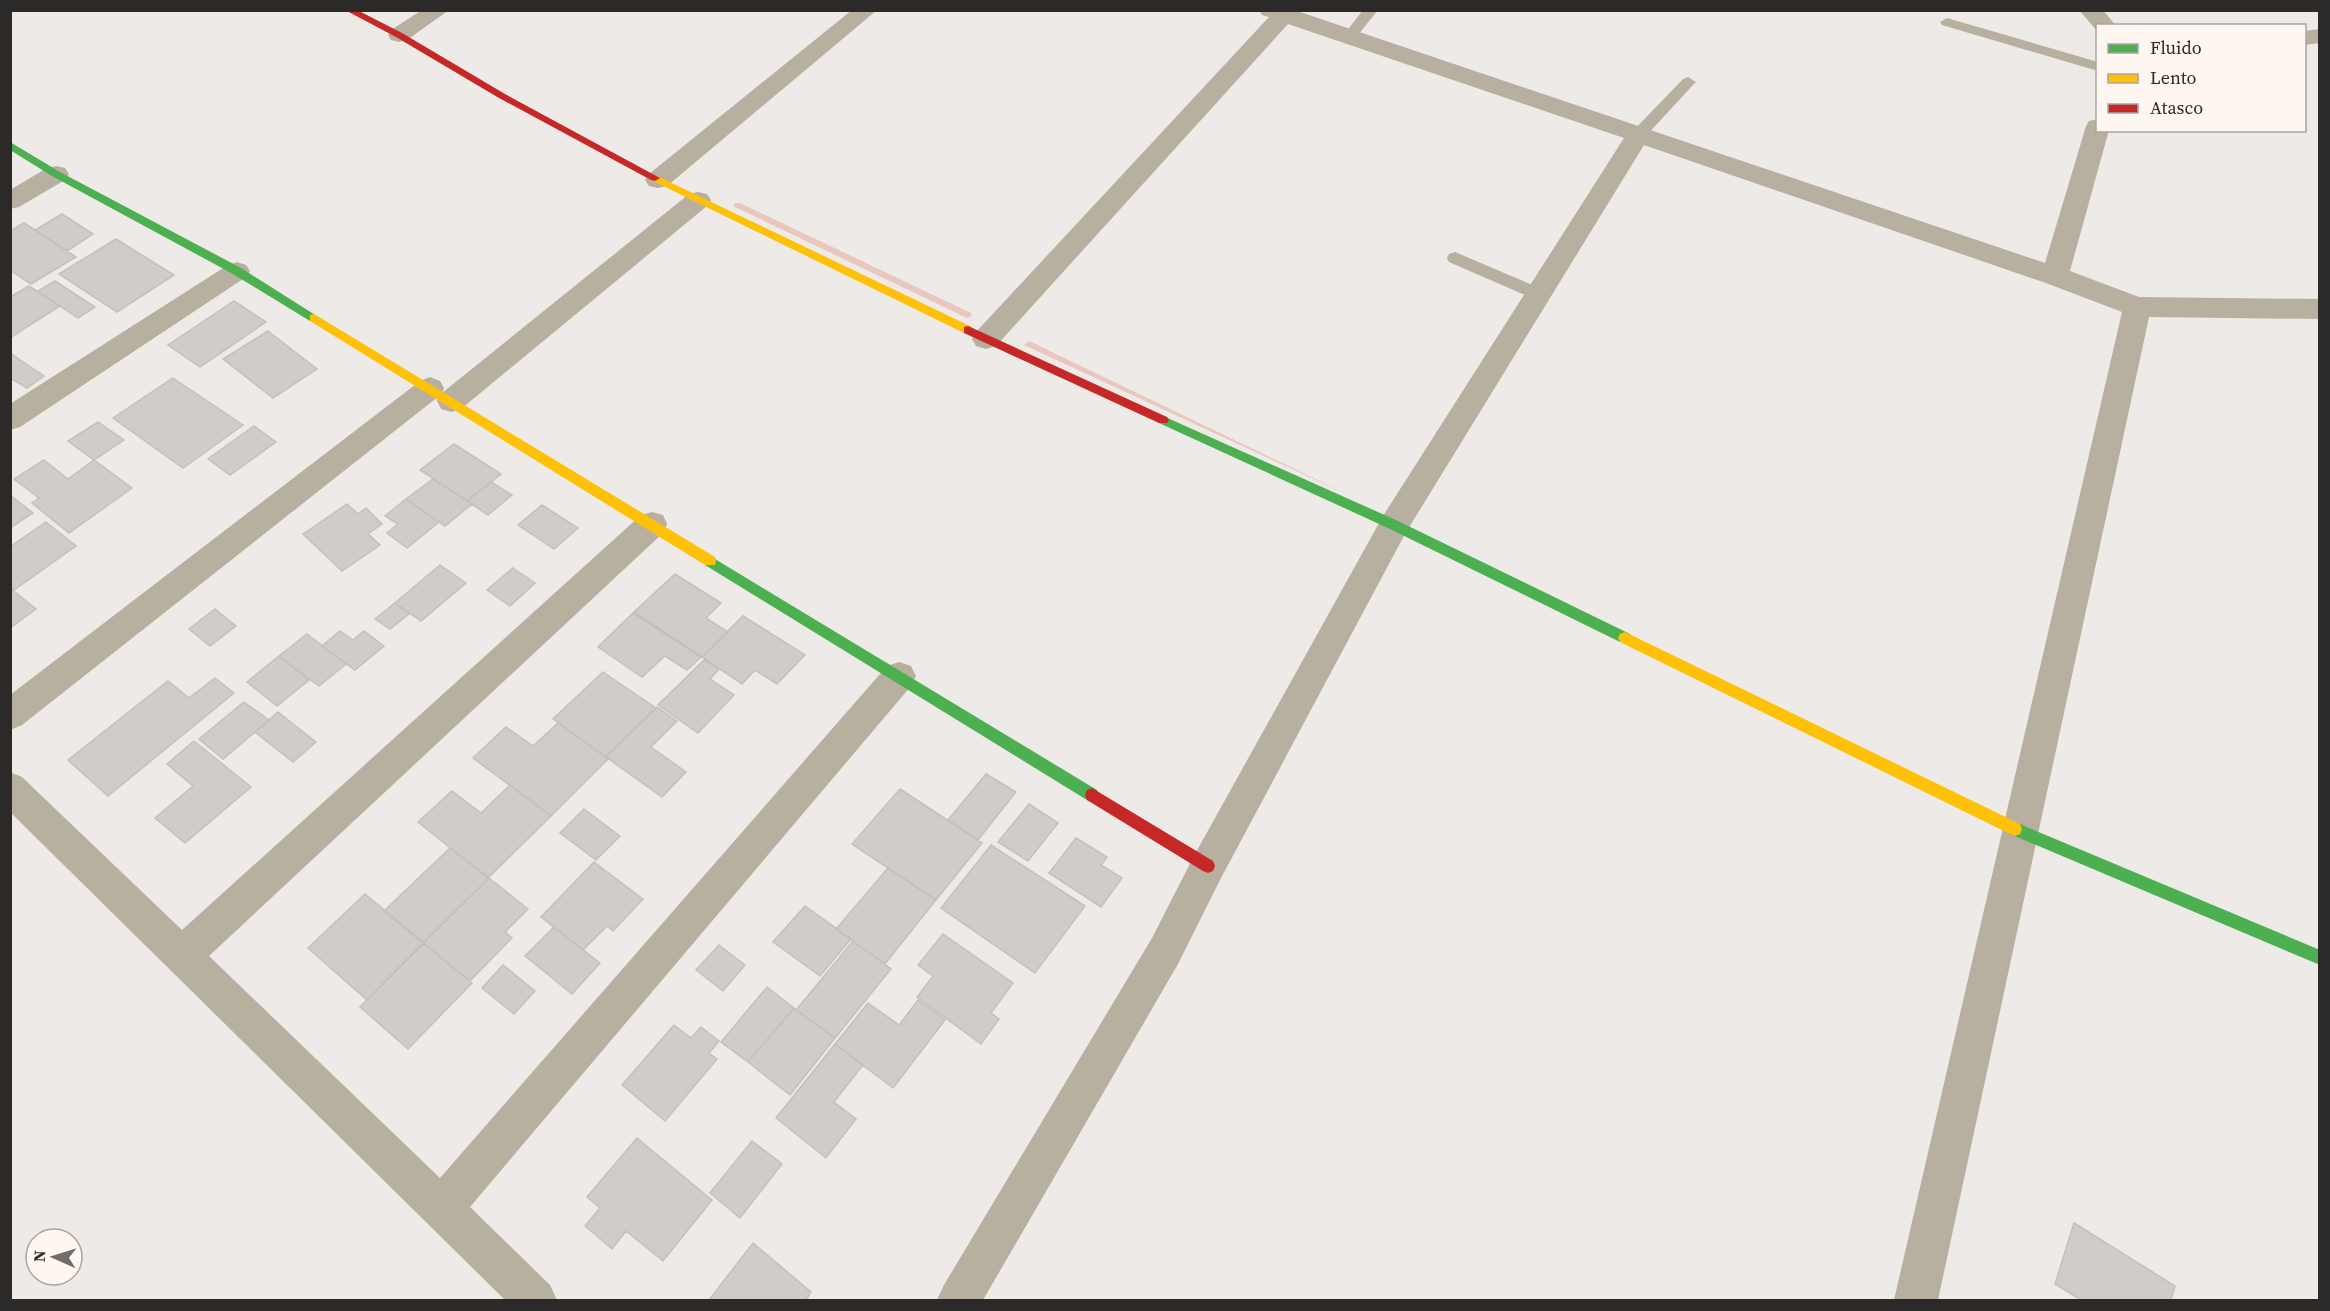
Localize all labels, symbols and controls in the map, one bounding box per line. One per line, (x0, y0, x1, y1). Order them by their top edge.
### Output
legend (2096, 24, 2306, 132)
text: Fluido (2150, 35, 2202, 60)
text: Lento (2150, 65, 2197, 90)
text: Atasco (2150, 95, 2203, 120)
north arrow (24, 1227, 84, 1287)
text: N (28, 1249, 50, 1263)

